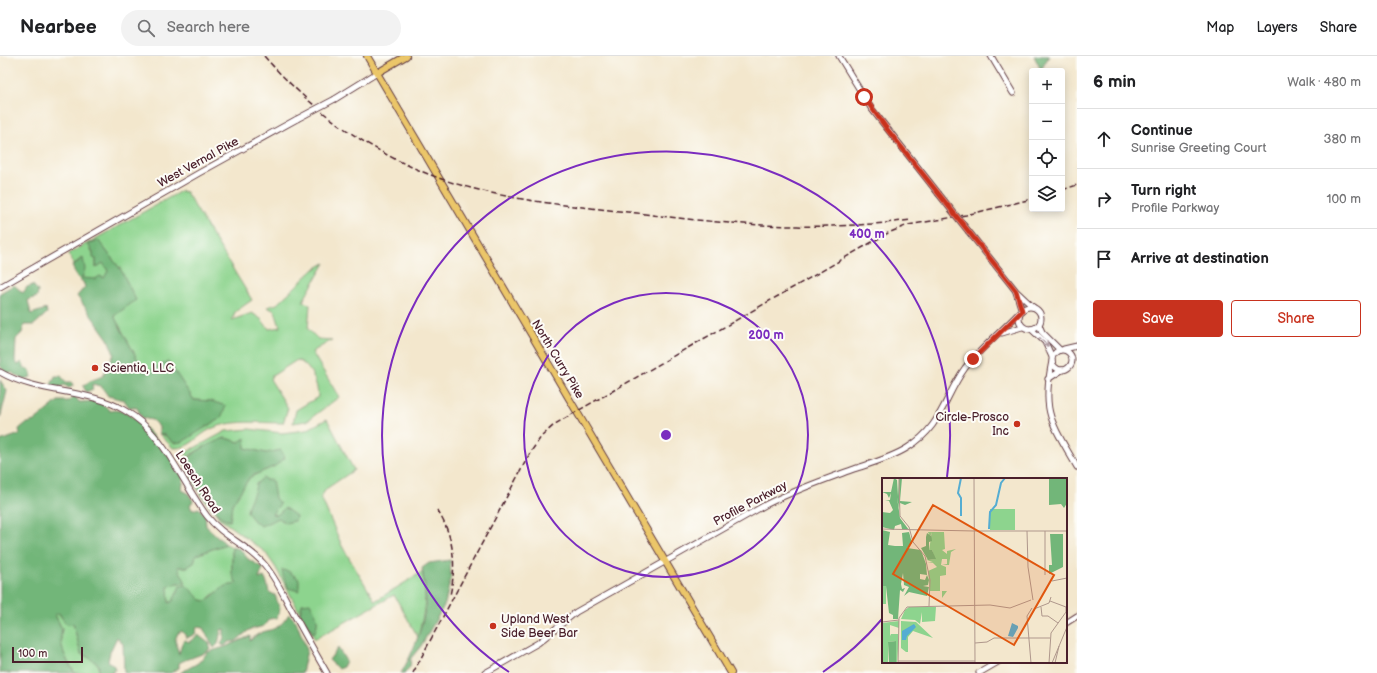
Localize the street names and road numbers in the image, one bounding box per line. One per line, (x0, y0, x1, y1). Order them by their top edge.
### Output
street label: West Vernal Pike (155, 134, 241, 191)
street label: North Curry Pike (528, 317, 587, 401)
street label: Loesch Road (172, 448, 223, 517)
street label: Profile Parkway (711, 477, 790, 529)

